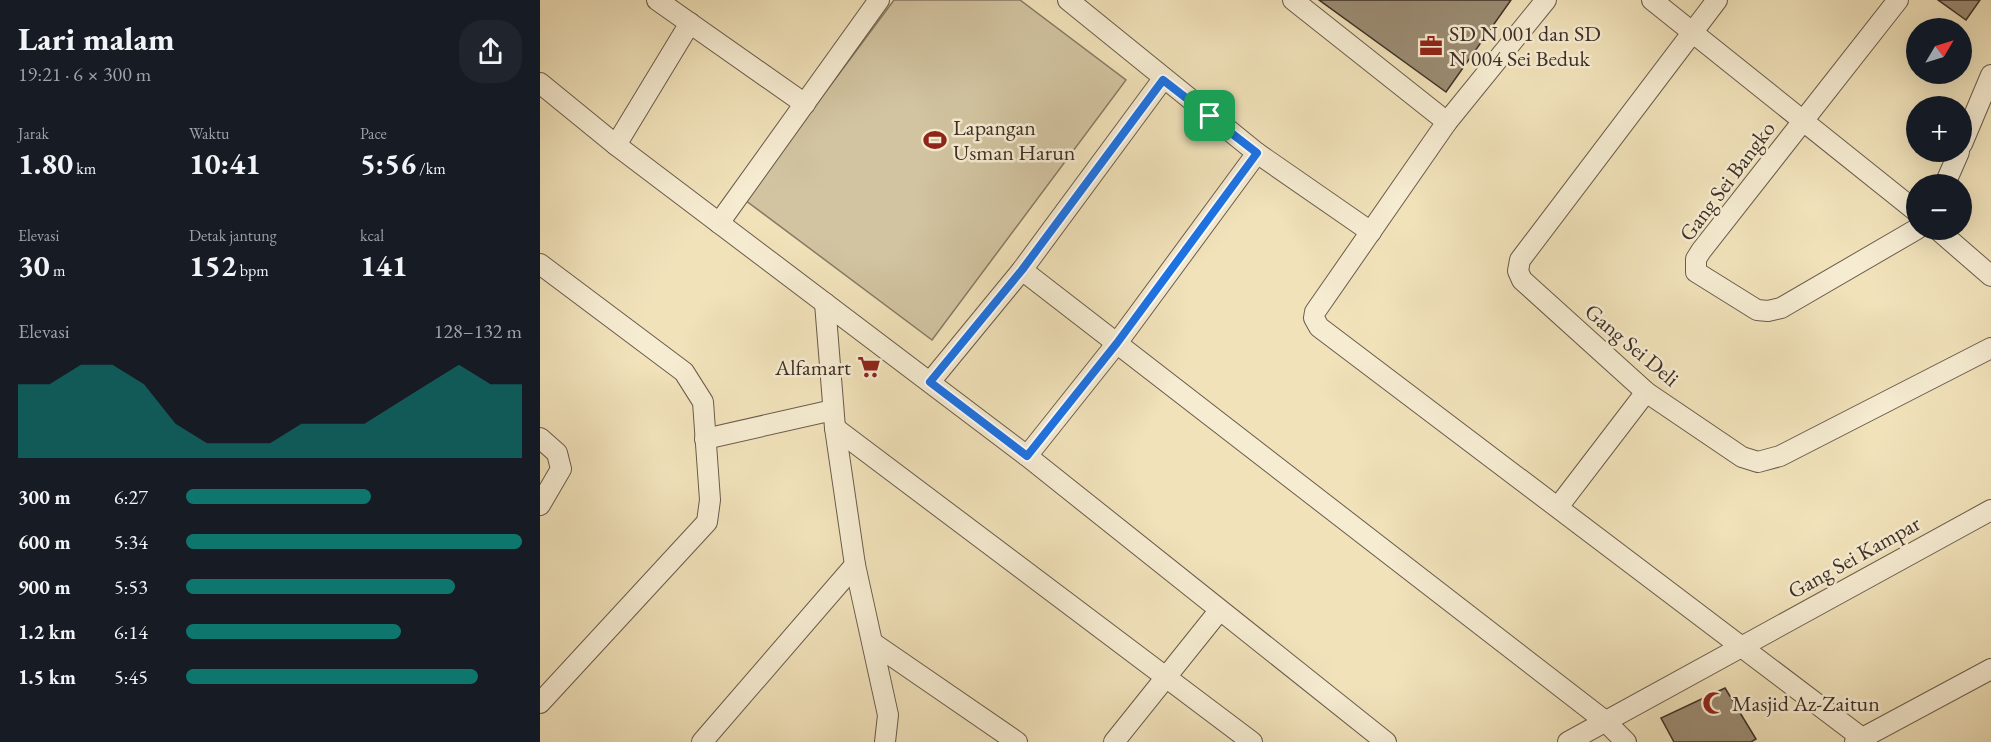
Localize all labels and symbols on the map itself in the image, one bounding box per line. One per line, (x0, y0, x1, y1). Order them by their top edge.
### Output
north arrow (1906, 18, 1972, 84)
place label: SD N 001 dan SD N 004 Sei Beduk (1449, 19, 1601, 73)
office icon: SD N 001 dan SD N 004 Sei Beduk (1418, 33, 1444, 59)
pin (1184, 90, 1235, 141)
place label: Lapangan Usman Harun (953, 113, 1076, 167)
street label: Gang Sei Bangko (1672, 115, 1782, 247)
sports icon: Lapangan Usman Harun (922, 127, 948, 153)
street label: Gang Sei Deli (1579, 297, 1685, 393)
place label: Alfamart (774, 353, 851, 382)
supermarket icon: Alfamart (856, 354, 882, 380)
street label: Gang Sei Kampar (1783, 508, 1926, 605)
place label: Masjid Az-Zaitun (1732, 689, 1880, 718)
mosque icon: Masjid Az-Zaitun (1701, 690, 1727, 716)

